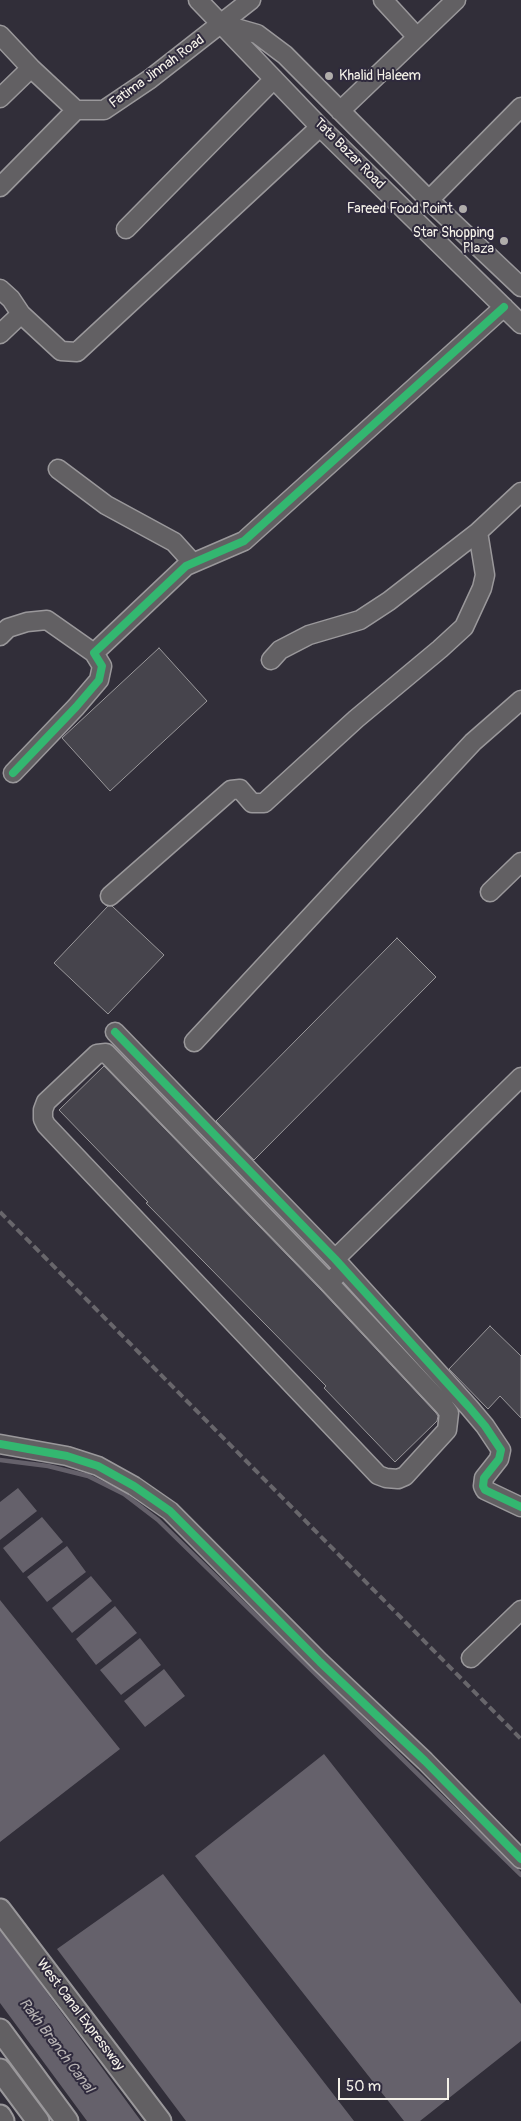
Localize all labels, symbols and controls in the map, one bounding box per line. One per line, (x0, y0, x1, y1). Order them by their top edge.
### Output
street label: Fatima Jinnah Road (106, 32, 208, 112)
place label: Khalid Haleem (339, 68, 421, 84)
marker: Khalid Haleem (323, 70, 335, 82)
street label: Tata Bazar Road (310, 115, 388, 193)
place label: Fareed Food Point (347, 201, 453, 217)
marker: Fareed Food Point (457, 203, 469, 215)
place label: Star Shopping Plaza (413, 225, 494, 258)
marker: Star Shopping Plaza (498, 235, 510, 247)
street label: West Canal Expressway (32, 1956, 128, 2074)
water label: Rakh Branch Canal (15, 1995, 97, 2097)
scale bar (341, 2068, 452, 2100)
text: 50 m (346, 2077, 381, 2096)

